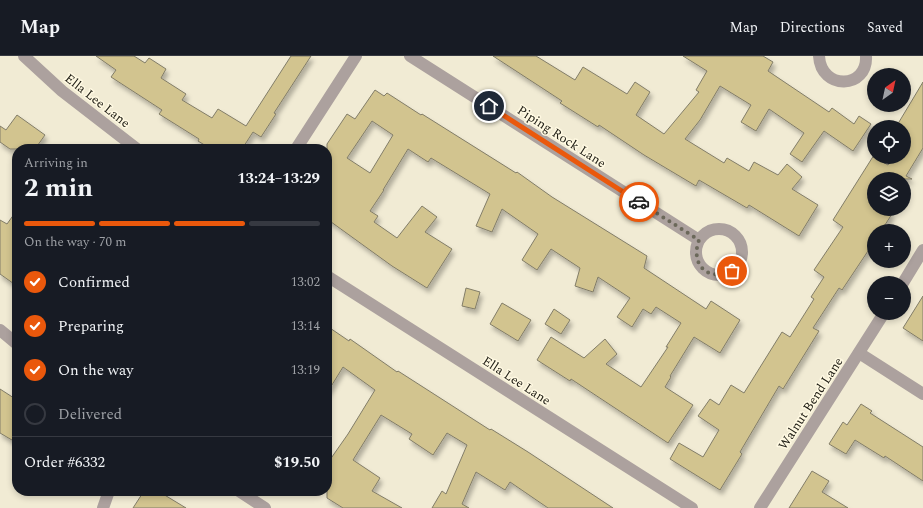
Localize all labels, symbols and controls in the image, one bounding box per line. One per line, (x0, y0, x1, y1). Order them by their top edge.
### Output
text: Map (20, 13, 60, 42)
text: Map (730, 17, 758, 38)
text: Directions (780, 17, 845, 38)
text: Saved (867, 17, 903, 38)
north arrow (867, 68, 911, 112)
map controls (867, 68, 911, 320)
street label: Ella Lee Lane (60, 69, 134, 133)
pin (472, 89, 506, 123)
icon: home (478, 95, 500, 117)
street label: Piping Rock Lane (513, 101, 610, 173)
button: locate (867, 120, 911, 164)
text: Arriving in (24, 153, 88, 173)
text: 13:24–13:29 (237, 167, 320, 190)
text: 2 min (24, 168, 93, 208)
button: layers (867, 172, 911, 216)
courier (619, 182, 659, 222)
icon: car (628, 191, 650, 213)
button: + (867, 224, 911, 268)
text: On the way · 70 m (24, 232, 127, 252)
pin (715, 254, 749, 288)
icon: bag (721, 260, 743, 282)
icon: check (24, 271, 46, 293)
text: Confirmed (58, 271, 130, 294)
text: 13:02 (291, 272, 320, 292)
button: − (867, 276, 911, 320)
icon: check (24, 315, 46, 337)
text: Preparing (58, 315, 124, 338)
text: 13:14 (291, 316, 320, 336)
street label: Ella Lee Lane (478, 351, 555, 411)
street label: Walnut Bend Lane (773, 353, 848, 454)
icon: check (24, 359, 46, 381)
text: On the way (58, 359, 133, 382)
text: 13:19 (291, 360, 320, 380)
text: Delivered (58, 403, 122, 426)
text: Order #6332 (24, 451, 105, 474)
text: $19.50 (274, 451, 320, 474)

